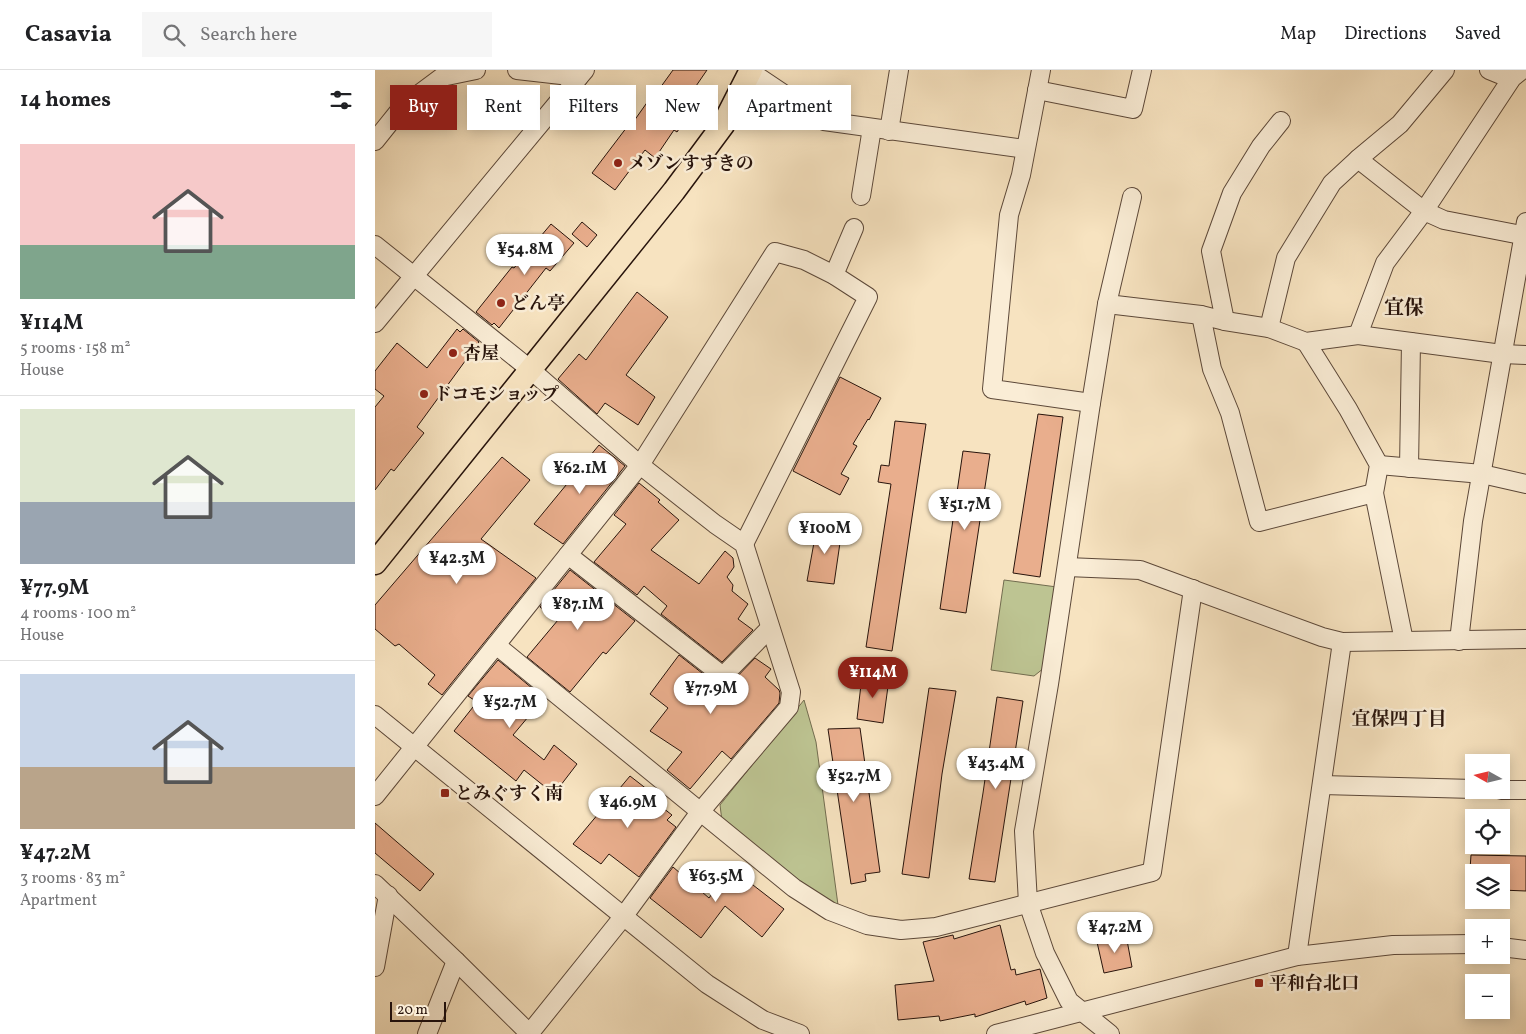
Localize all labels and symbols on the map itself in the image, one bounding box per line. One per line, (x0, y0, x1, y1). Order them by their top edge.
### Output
place label: メゾンすすきの (628, 152, 754, 177)
marker: メゾンすすきの (612, 157, 624, 169)
pin: ¥54.8M (484, 234, 566, 276)
place label: どん亭 (511, 292, 565, 317)
district label: 宜保 (1384, 295, 1424, 323)
marker: どん亭 (495, 297, 507, 309)
place label: 杏屋 (463, 342, 499, 367)
marker: 杏屋 (447, 347, 459, 359)
place label: ドコモショップ (434, 383, 559, 408)
marker: ドコモショップ (418, 388, 430, 400)
pin: ¥62.1M (539, 452, 621, 495)
pin: ¥51.7M (924, 488, 1006, 531)
pin: ¥100M (790, 512, 860, 555)
pin: ¥42.3M (416, 542, 498, 585)
pin: ¥87.1M (537, 588, 619, 631)
pin: ¥114M (838, 656, 908, 699)
pin: ¥77.9M (670, 672, 752, 715)
pin: ¥52.7M (469, 686, 551, 729)
district label: 宜保四丁目 (1351, 707, 1447, 733)
pin: ¥43.4M (955, 748, 1037, 790)
north arrow (1465, 754, 1510, 799)
pin: ¥52.7M (813, 760, 895, 803)
place label: とみぐすく南 (455, 782, 563, 807)
pin: ¥46.9M (587, 786, 669, 829)
marker: とみぐすく南 (439, 787, 451, 799)
pin: ¥63.5M (675, 860, 757, 903)
pin: ¥47.2M (1074, 912, 1156, 954)
place label: 平和台北口 (1269, 972, 1359, 997)
marker: 平和台北口 (1253, 977, 1265, 989)
scale bar (390, 999, 446, 1022)

